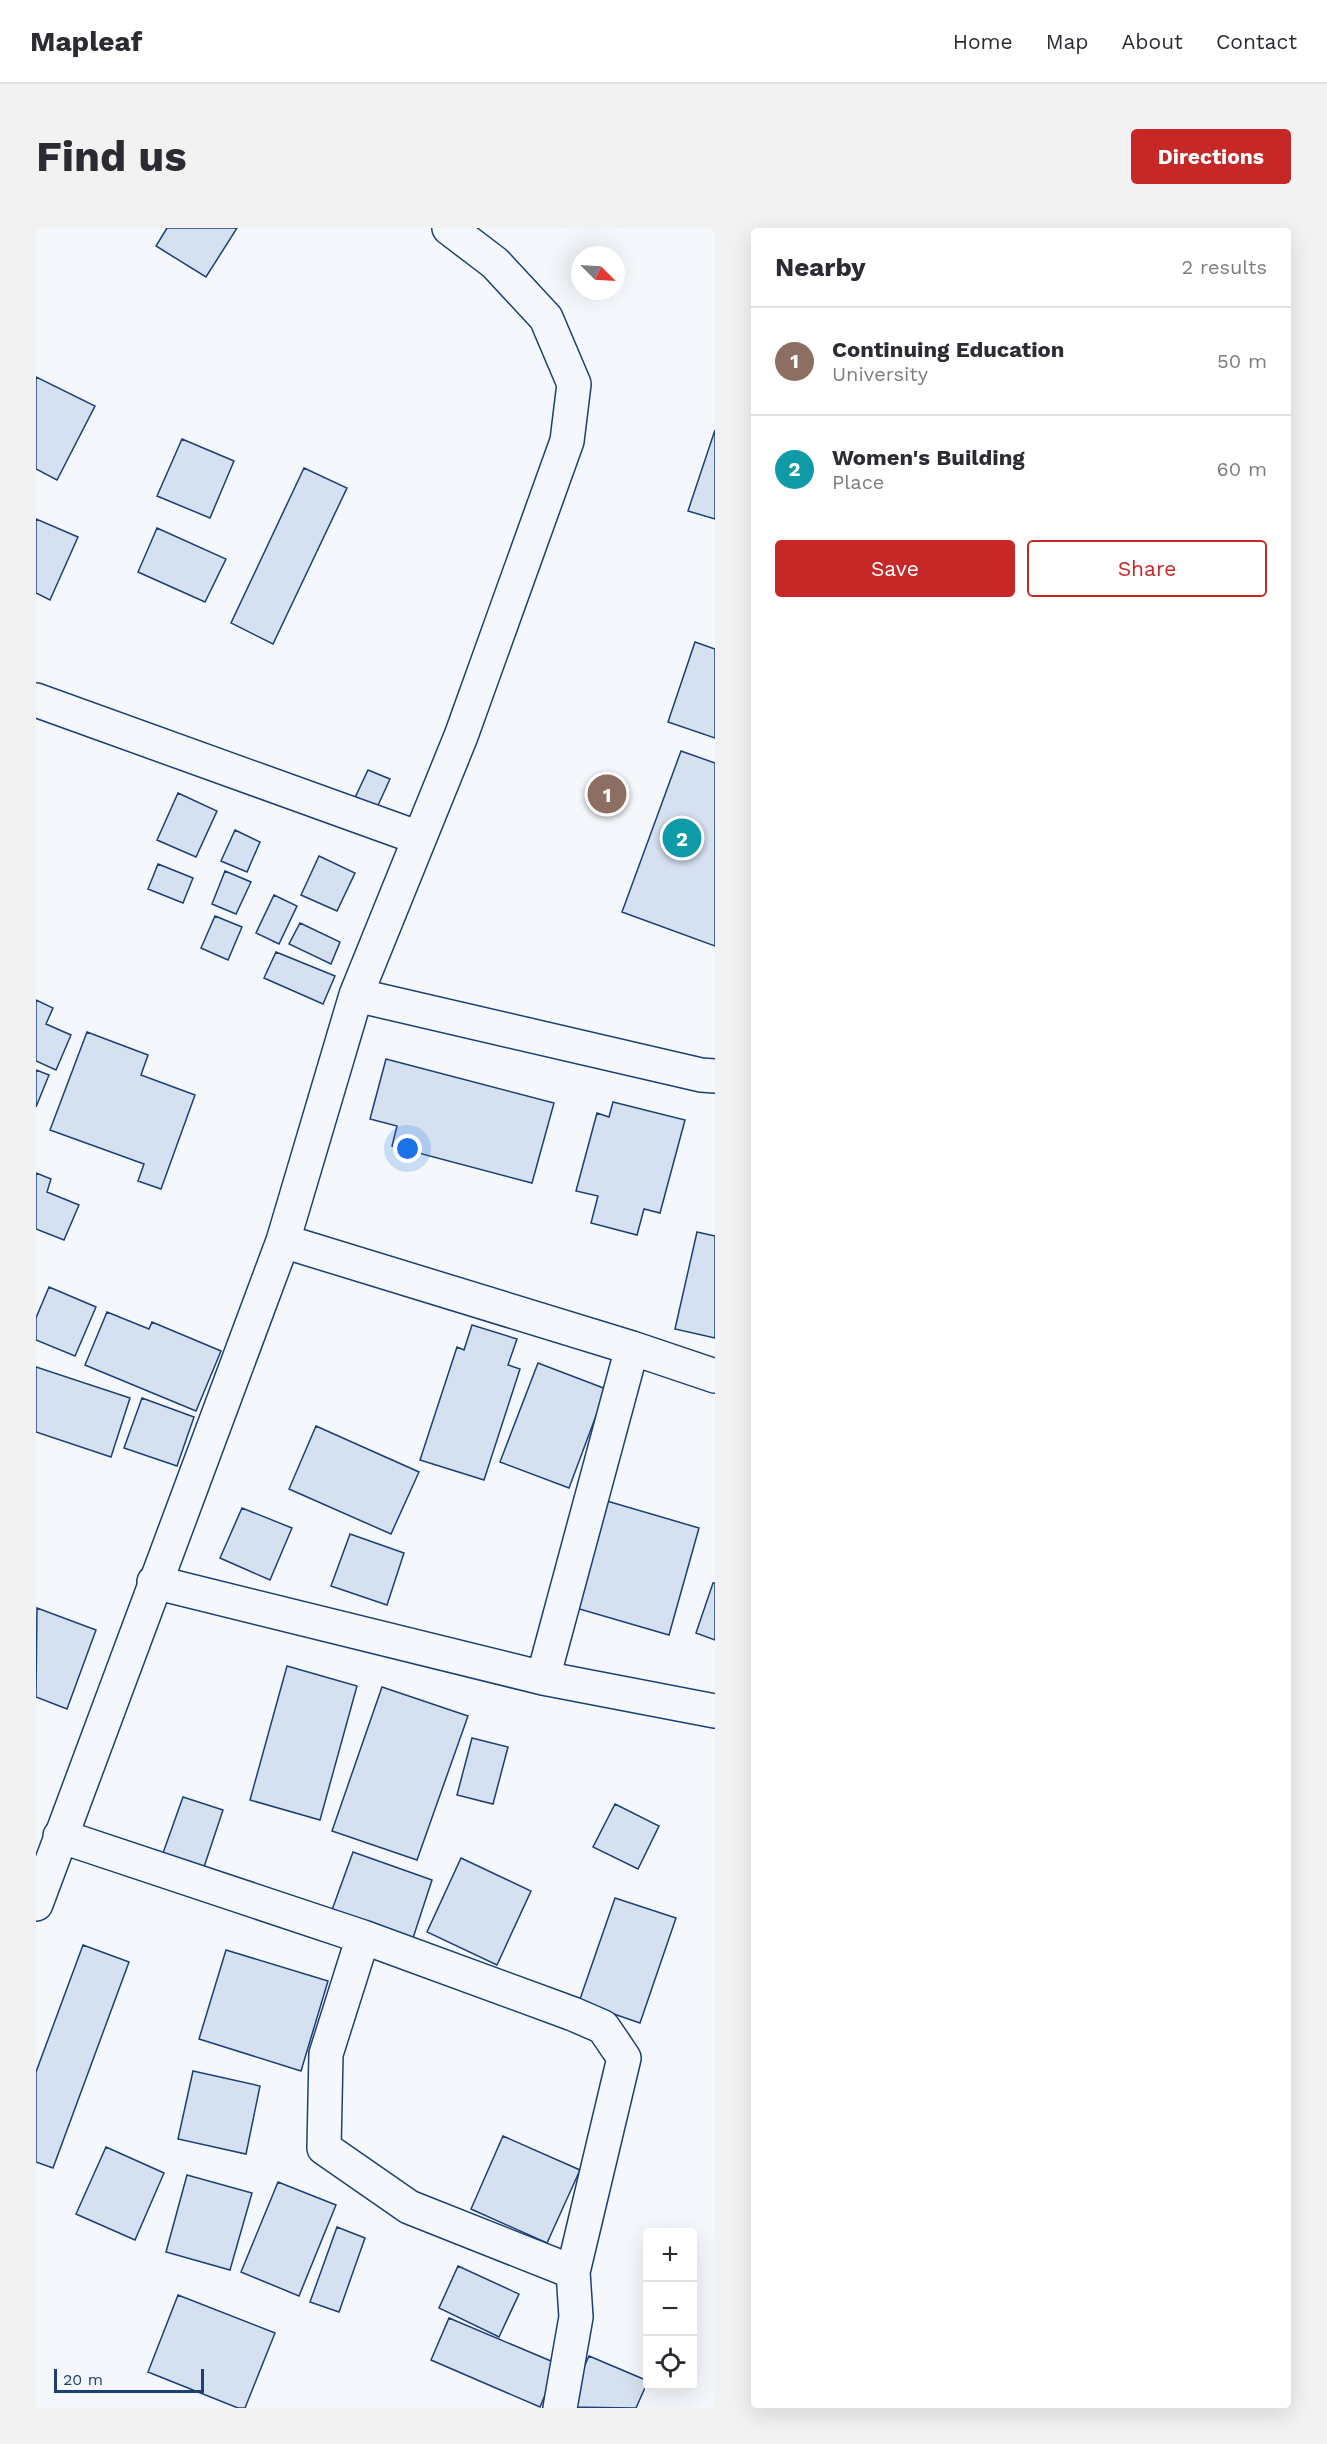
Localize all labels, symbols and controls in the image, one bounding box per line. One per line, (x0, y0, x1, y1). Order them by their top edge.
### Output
text: Mapleaf (30, 25, 142, 58)
text: Home (953, 29, 1013, 54)
text: Map (1046, 29, 1089, 54)
text: About (1122, 29, 1183, 54)
text: Contact (1216, 29, 1297, 54)
button: Directions (1131, 129, 1291, 184)
text: Find us (36, 132, 187, 181)
north arrow (571, 246, 625, 300)
text: Nearby (775, 252, 866, 282)
text: 2 results (1182, 255, 1267, 279)
text: Continuing Education (832, 337, 1064, 362)
text: 1 (790, 349, 799, 373)
text: 50 m (1217, 349, 1267, 373)
text: University (832, 362, 928, 386)
text: Women's Building (832, 445, 1025, 470)
text: 2 (789, 457, 800, 481)
text: 60 m (1217, 457, 1267, 481)
text: Place (832, 470, 884, 494)
button: Save (775, 540, 1015, 597)
button: Share (1027, 540, 1267, 597)
pin: 1 (588, 772, 626, 816)
pin: 2 (662, 816, 702, 860)
your location (393, 1134, 422, 1163)
map controls (643, 2228, 697, 2390)
button: + (643, 2228, 697, 2282)
button: − (643, 2282, 697, 2336)
button: locate (643, 2336, 697, 2390)
scale bar (54, 2366, 204, 2394)
text: 20 m (63, 2370, 103, 2389)

